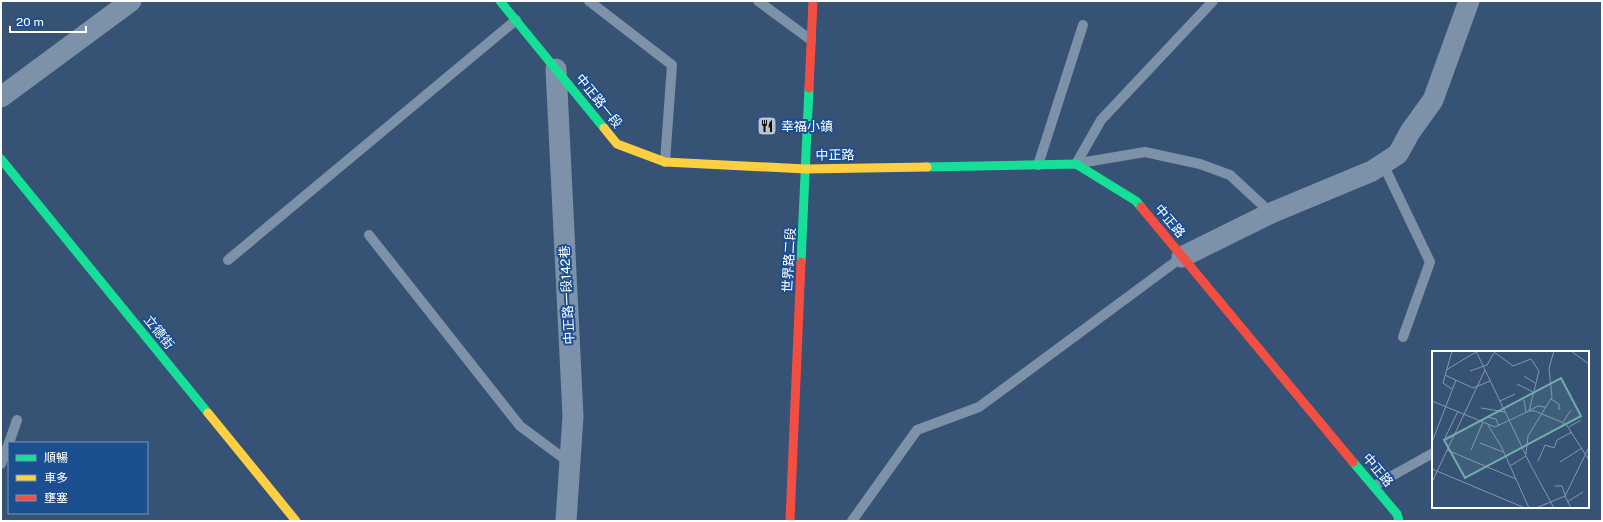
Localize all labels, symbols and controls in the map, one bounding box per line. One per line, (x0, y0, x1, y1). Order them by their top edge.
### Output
scale bar (10, 8, 86, 34)
text: 20 m (16, 15, 44, 29)
street label: 中正路一段 (573, 71, 625, 131)
restaurant icon: 幸福小鎮 (756, 115, 778, 137)
place label: 幸福小鎮 (781, 119, 833, 134)
street label: 中正路 (815, 147, 855, 163)
street label: 中正路 (1152, 201, 1188, 241)
street label: 世界路二段 (780, 227, 798, 293)
street label: 中正路一段142巷 (557, 245, 577, 345)
street label: 立德街 (141, 312, 177, 352)
inset map (1432, 351, 1589, 508)
legend (8, 442, 148, 514)
street label: 中正路 (1360, 450, 1396, 490)
text: 順暢 (44, 451, 68, 465)
text: 車多 (44, 471, 68, 485)
text: 壅塞 (44, 491, 68, 505)

